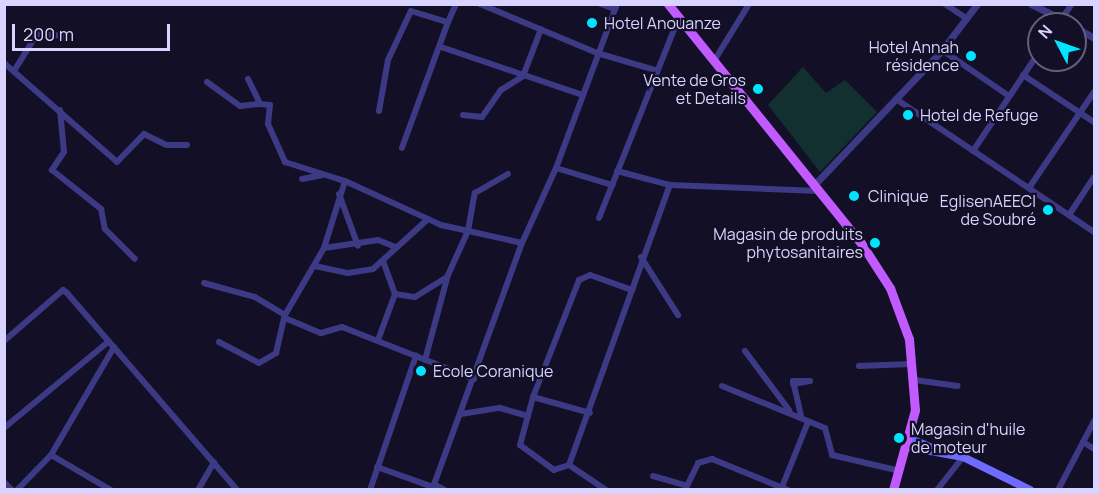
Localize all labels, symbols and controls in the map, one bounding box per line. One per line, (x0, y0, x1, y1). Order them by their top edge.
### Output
scale bar (15, 12, 172, 50)
north arrow (1027, 12, 1087, 72)
place label: Hotel Anouanze (604, 13, 721, 33)
marker: Hotel Anouanze (585, 16, 599, 30)
text: N (1033, 20, 1057, 43)
text: 200 m (23, 22, 74, 46)
place label: Hotel Annah résidence (869, 37, 959, 75)
marker: Hotel Annah résidence (964, 49, 978, 63)
place label: Vente de Gros et Details (643, 70, 746, 108)
marker: Vente de Gros et Details (751, 82, 765, 96)
place label: Hotel de Refuge (920, 105, 1038, 125)
marker: Hotel de Refuge (901, 108, 915, 122)
place label: Clinique (868, 186, 928, 206)
marker: Clinique (845, 187, 863, 205)
place label: EglisenAEECI de Soubré (940, 191, 1036, 229)
marker: EglisenAEECI de Soubré (1041, 203, 1055, 217)
place label: Magasin de produits phytosanitaires (713, 224, 863, 262)
marker: Magasin de produits phytosanitaires (868, 236, 882, 250)
place label: Ecole Coranique (433, 361, 553, 381)
marker: Ecole Coranique (414, 364, 428, 378)
place label: Magasin d'huile de moteur (911, 419, 1025, 457)
marker: Magasin d'huile de moteur (892, 431, 906, 445)

